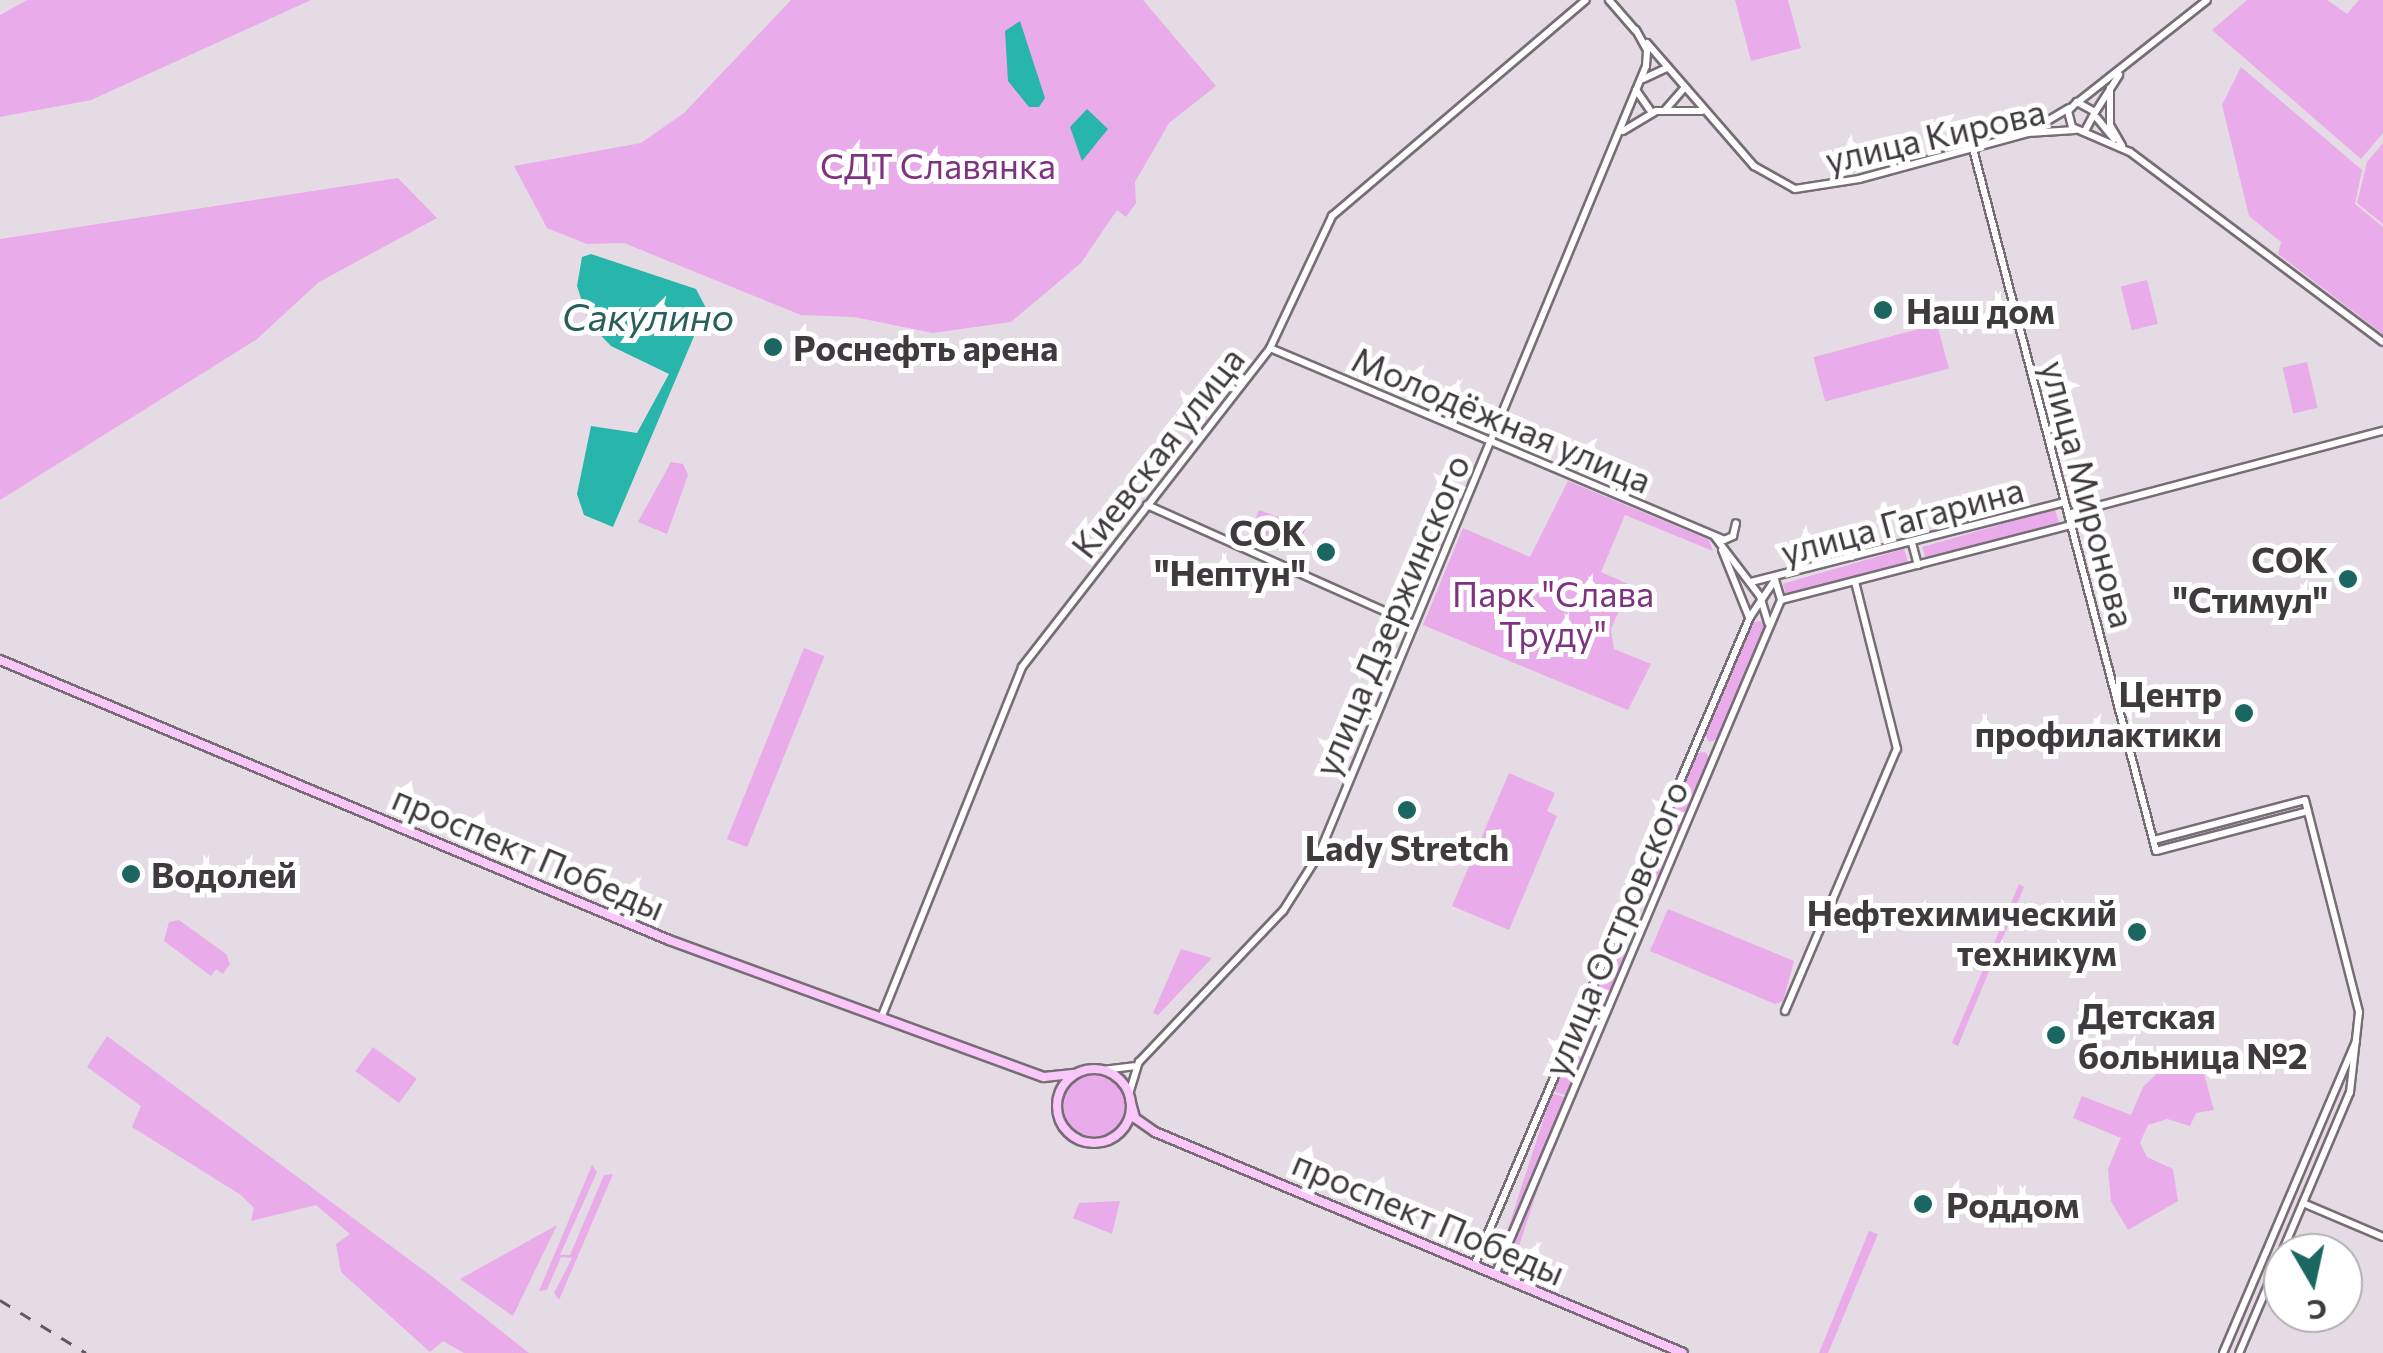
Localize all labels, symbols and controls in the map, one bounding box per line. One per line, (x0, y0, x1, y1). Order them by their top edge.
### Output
street label: улица Кирова (1821, 89, 2049, 181)
park label: СДТ Славянка (820, 144, 1056, 186)
place label: Наш дом (1906, 289, 2055, 331)
water label: Сакулино (562, 293, 734, 339)
marker: Наш дом (1870, 297, 1896, 323)
place label: Роснефть арена (793, 326, 1058, 368)
marker: Роснефть арена (762, 336, 784, 358)
street label: Молодёжная улица (1346, 337, 1658, 501)
street label: Киевская улица (1062, 338, 1252, 566)
street label: улица Миронова (2033, 356, 2145, 632)
street label: улица Дзержинского (1304, 448, 1478, 782)
street label: улица Гагарина (1776, 467, 2028, 573)
place label: СОК "Нептун" (1154, 511, 1306, 593)
place label: СОК "Стимул" (2173, 538, 2328, 620)
marker: СОК "Нептун" (1315, 541, 1337, 563)
marker: СОК "Стимул" (2337, 568, 2359, 590)
park label: Парк "Слава Труду" (1452, 572, 1654, 654)
place label: Центр профилактики (1975, 672, 2222, 754)
marker: Центр профилактики (2231, 700, 2257, 726)
street label: улица Островского (1534, 774, 1696, 1082)
street label: проспект Победы (387, 776, 671, 928)
marker: Lady Stretch (1396, 799, 1418, 821)
place label: Lady Stretch (1305, 826, 1509, 868)
place label: Водолей (151, 853, 297, 895)
marker: Водолей (120, 863, 142, 885)
place label: Нефтехимический техникум (1807, 891, 2117, 973)
marker: Нефтехимический техникум (2126, 921, 2148, 943)
place label: Детская больница №2 (2078, 994, 2308, 1076)
marker: Детская больница №2 (2043, 1022, 2069, 1048)
street label: проспект Победы (1287, 1141, 1571, 1293)
place label: Роддом (1946, 1183, 2079, 1225)
marker: Роддом (1910, 1191, 1936, 1217)
north arrow (2263, 1233, 2363, 1333)
text: С (2305, 1292, 2329, 1329)

